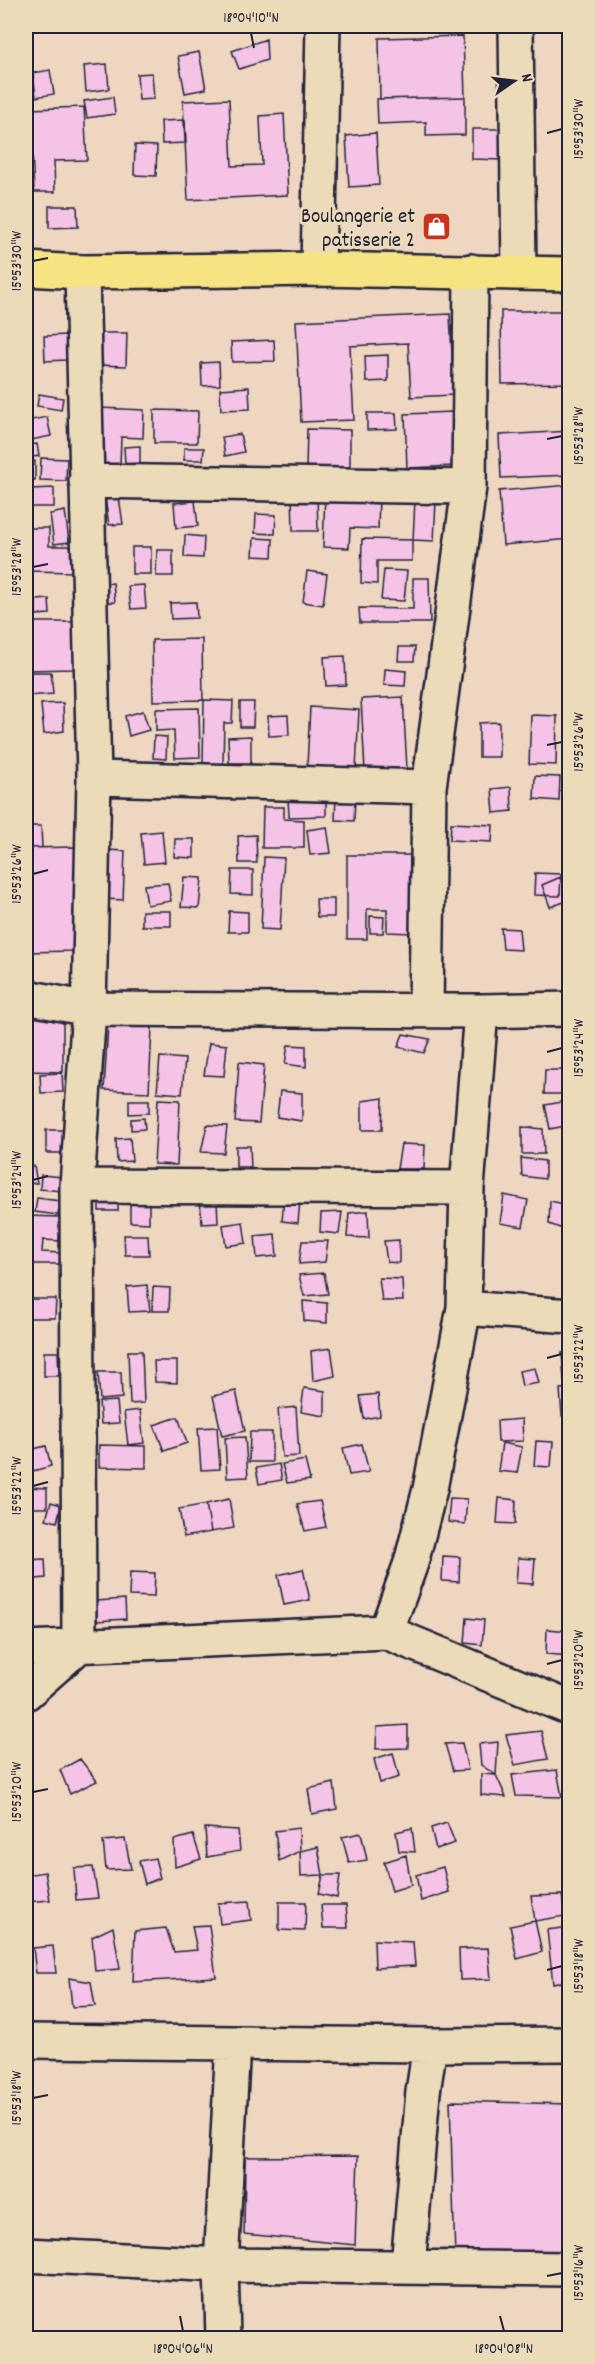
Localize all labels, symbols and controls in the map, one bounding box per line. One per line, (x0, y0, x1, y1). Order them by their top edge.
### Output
text: 18°04'10"N (223, 8, 279, 30)
north arrow (484, 51, 544, 111)
text: N (514, 71, 538, 85)
text: 15°53'30"W (569, 98, 591, 159)
place label: Boulangerie et patisserie 2 (301, 203, 415, 257)
shop icon: Boulangerie et patisserie 2 (420, 211, 452, 243)
text: 15°53'30"W (7, 230, 29, 291)
text: 15°53'28"W (569, 407, 591, 465)
text: 15°53'28"W (7, 538, 29, 596)
text: 15°53'26"W (569, 712, 591, 772)
text: 15°53'26"W (7, 844, 29, 904)
text: 15°53'24"W (569, 1018, 591, 1077)
text: 15°53'24"W (7, 1150, 29, 1209)
text: 15°53'22"W (569, 1324, 591, 1383)
text: 15°53'22"W (7, 1456, 29, 1515)
text: 15°53'20"W (569, 1629, 591, 1690)
text: 15°53'20"W (7, 1761, 29, 1822)
text: 15°53'18"W (569, 1938, 591, 1993)
text: 15°53'18"W (7, 2070, 29, 2125)
text: 15°53'16"W (569, 2245, 591, 2301)
text: 18°04'06"N (153, 2339, 213, 2361)
text: 18°04'08"N (475, 2339, 533, 2361)

